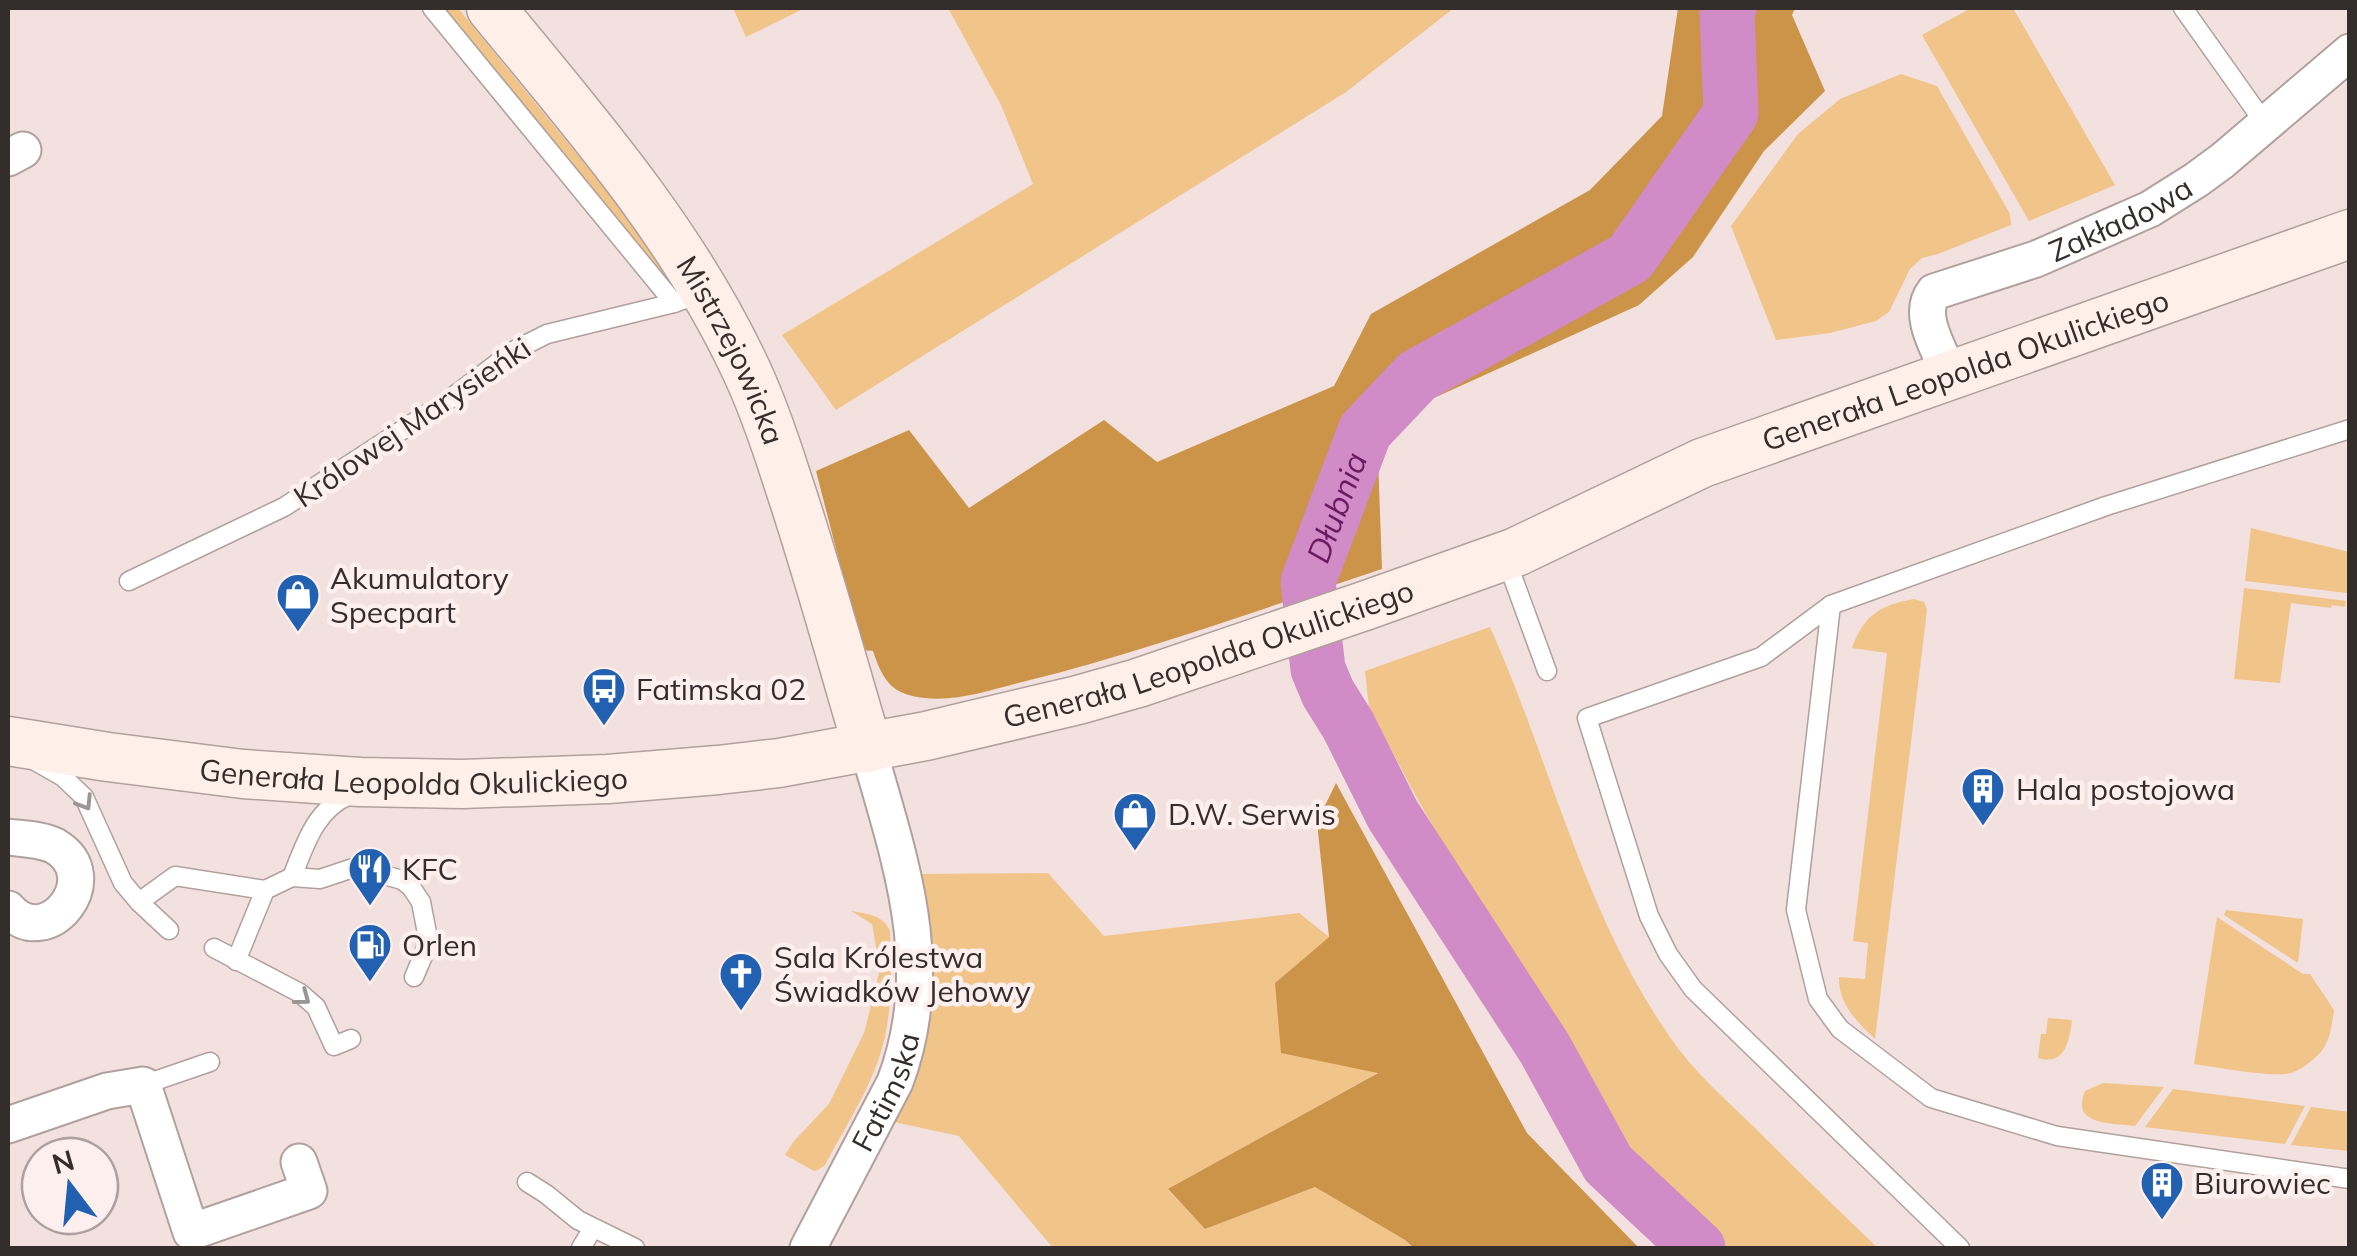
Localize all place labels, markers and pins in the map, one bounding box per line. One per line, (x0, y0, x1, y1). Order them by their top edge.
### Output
place label: Akumulatory Specpart (330, 559, 509, 631)
shop icon: Akumulatory Specpart (275, 572, 321, 633)
bus stop icon: Fatimska 02 (581, 666, 627, 727)
place label: Fatimska 02 (636, 670, 806, 708)
building icon: Hala postojowa (1960, 766, 2006, 827)
place label: Hala postojowa (2016, 770, 2235, 808)
shop icon: D.W. Serwis (1112, 791, 1158, 852)
place label: D.W. Serwis (1168, 795, 1336, 833)
restaurant icon: KFC (347, 846, 393, 907)
place label: KFC (402, 850, 458, 888)
fuel station icon: Orlen (347, 922, 393, 983)
place label: Orlen (402, 926, 477, 964)
place label: Sala Królestwa Świadków Jehowy (774, 938, 1031, 1010)
church icon: Sala Królestwa Świadków Jehowy (718, 951, 764, 1012)
building icon: Biurowiec (2139, 1160, 2185, 1221)
place label: Biurowiec (2194, 1164, 2331, 1202)

